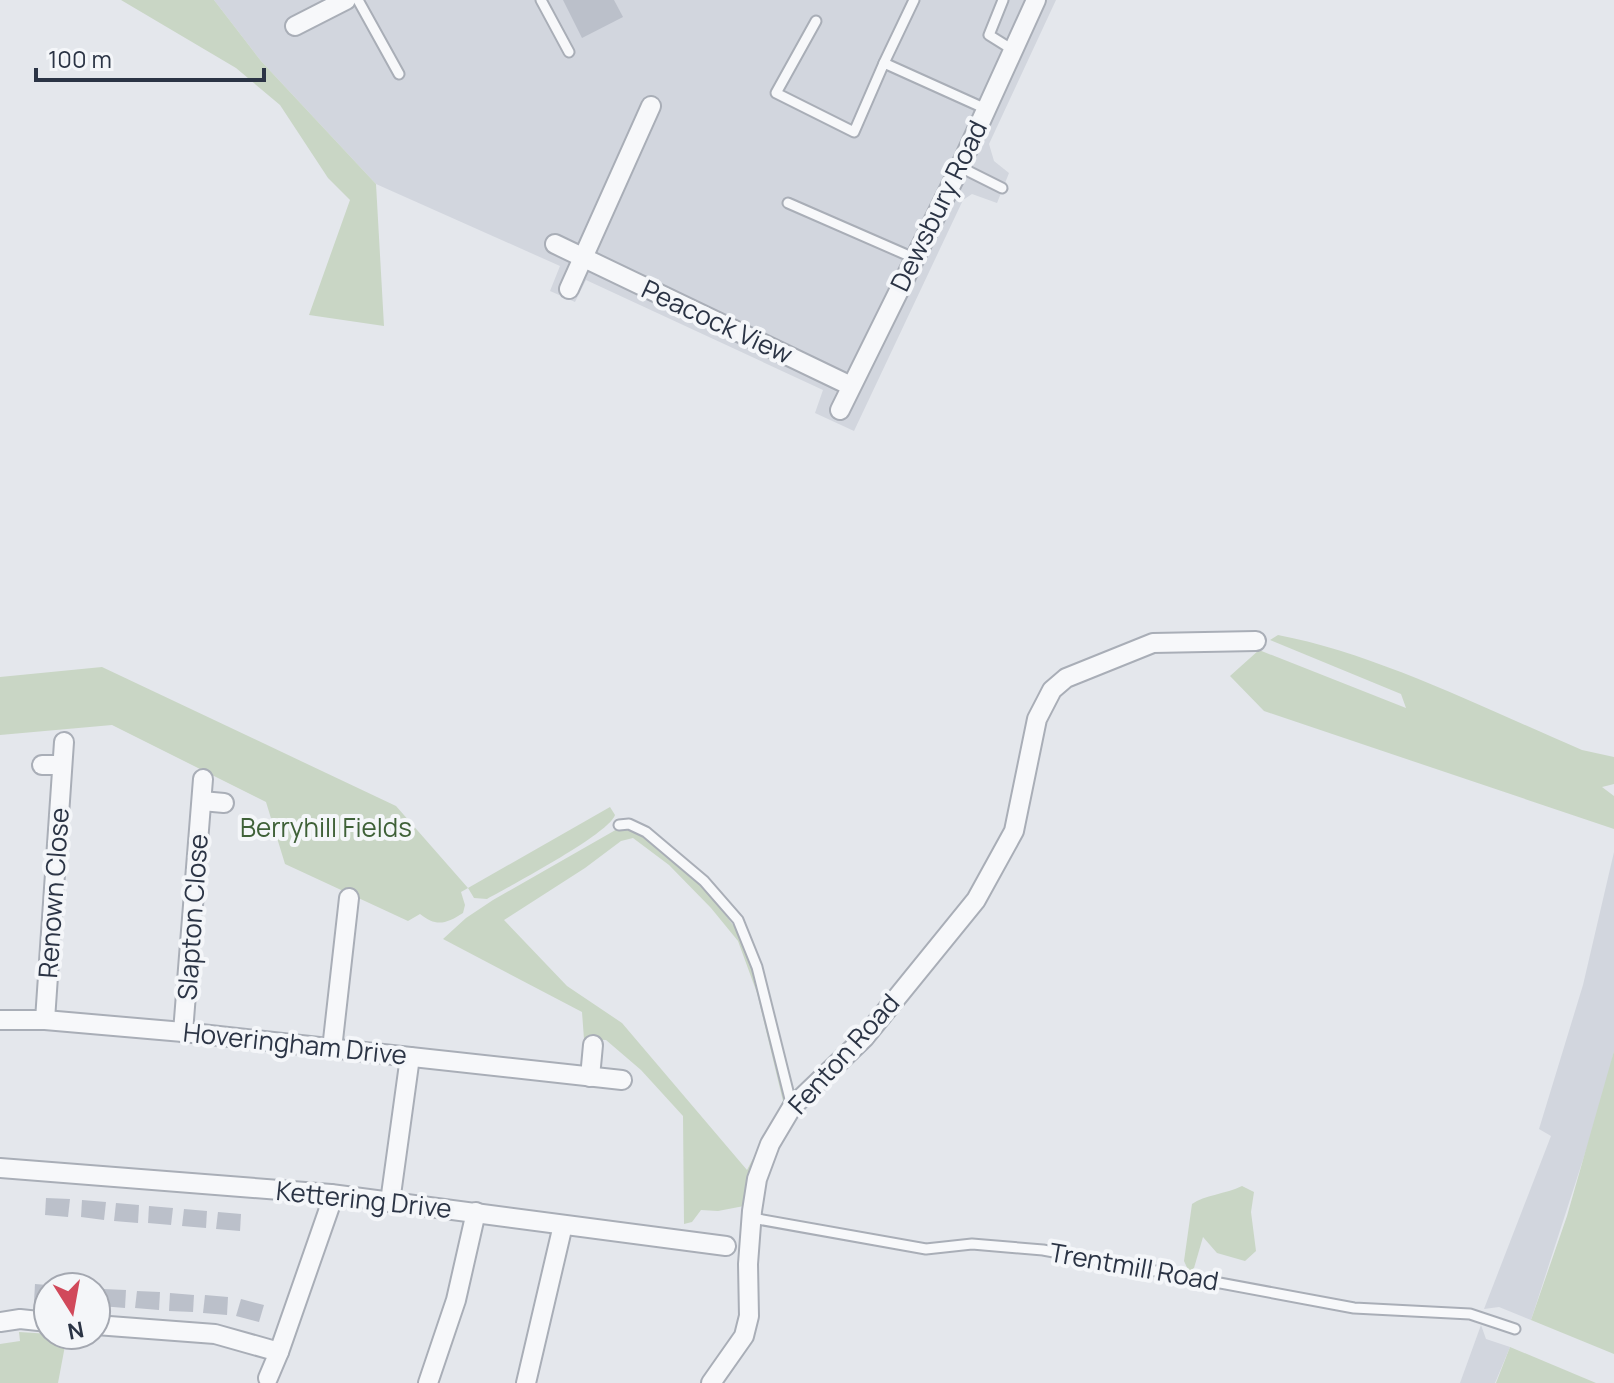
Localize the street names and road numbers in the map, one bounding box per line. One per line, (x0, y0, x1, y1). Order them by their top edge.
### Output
street label: Dewsbury Road (881, 114, 995, 297)
street label: Peacock View (636, 270, 799, 372)
street label: Renown Close (29, 806, 77, 979)
street label: Slapton Close (168, 833, 216, 1001)
street label: Fenton Road (780, 985, 907, 1121)
street label: Hoveringham Drive (181, 1013, 409, 1073)
street label: Kettering Drive (275, 1172, 454, 1226)
street label: Trentmill Road (1047, 1233, 1222, 1299)

